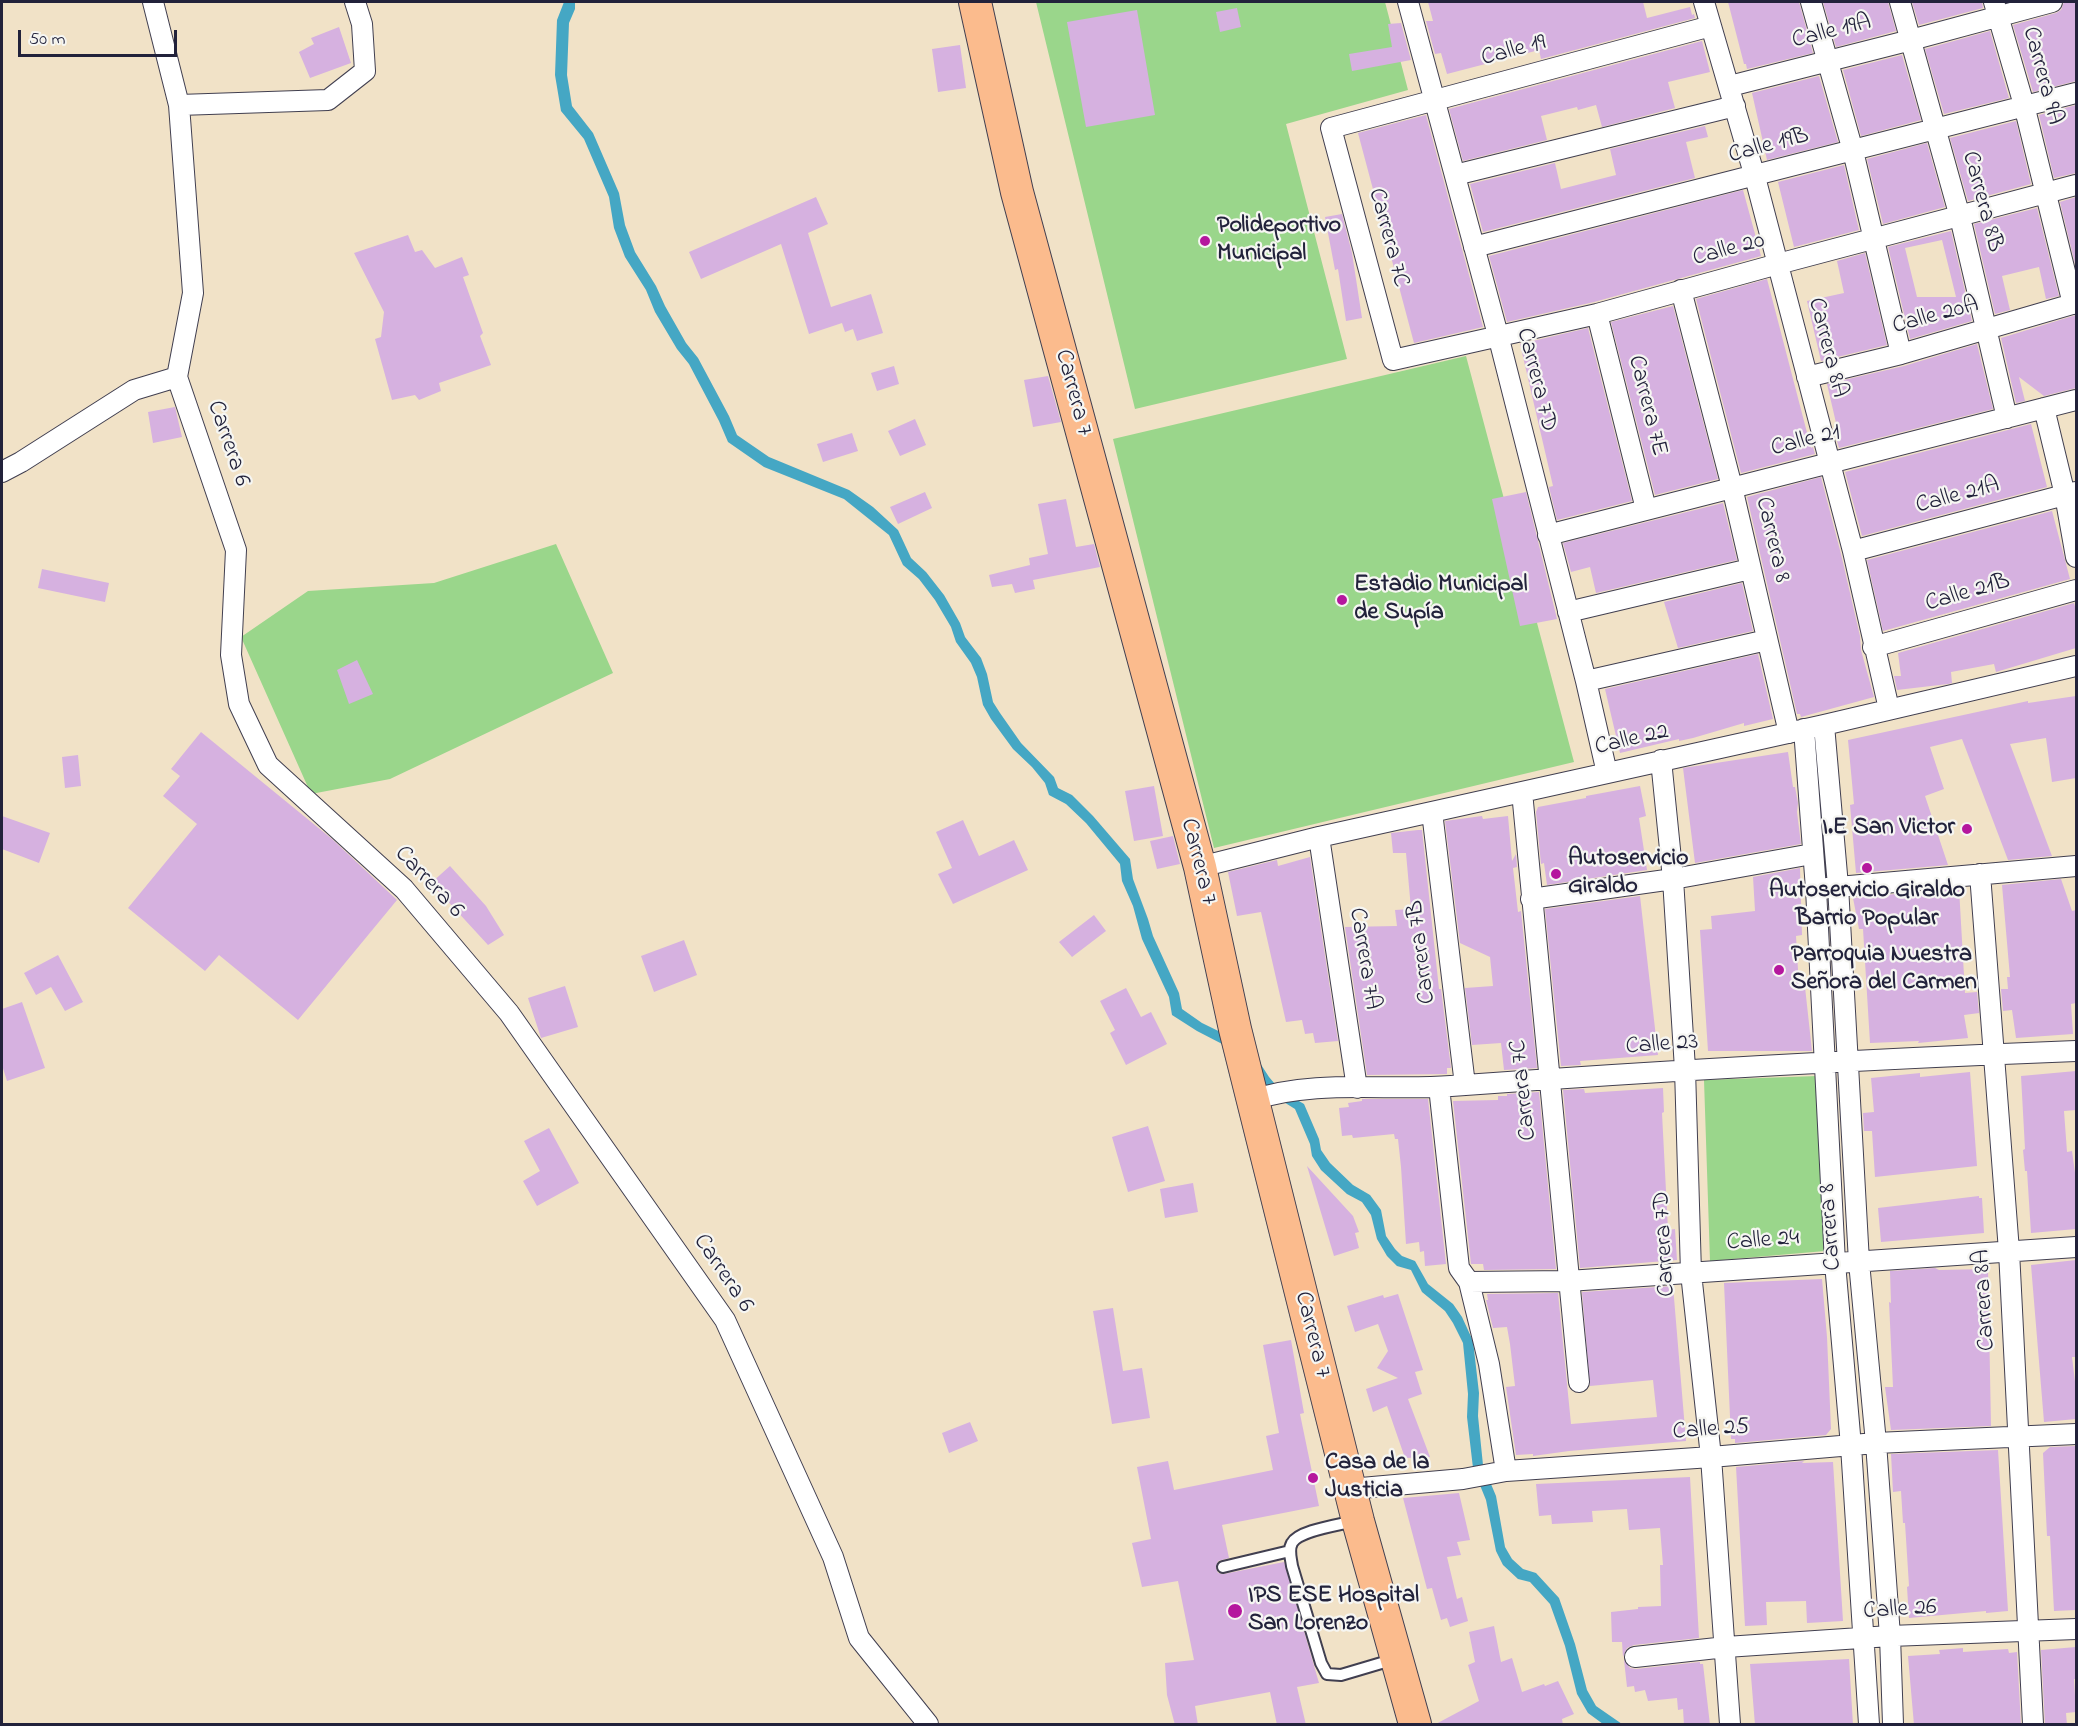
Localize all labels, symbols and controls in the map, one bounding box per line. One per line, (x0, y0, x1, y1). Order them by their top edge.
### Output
street label: Calle 19A (1789, 9, 1875, 57)
scale bar (21, 18, 180, 56)
street label: Carrera 9A (2014, 24, 2068, 128)
text: 50 m (29, 27, 66, 53)
street label: Calle 19 (1478, 30, 1550, 74)
street label: Calle 19B (1726, 122, 1812, 172)
street label: Carrera 8B (1954, 148, 2008, 256)
street label: Carrera 7C (1360, 185, 1414, 291)
place label: Polideportivo Municipal (1217, 213, 1341, 269)
street label: Calle 20 (1690, 228, 1768, 274)
marker: Polideportivo Municipal (1198, 234, 1212, 248)
street label: Calle 20A (1890, 292, 1982, 342)
street label: Carrera 8A (1800, 295, 1852, 401)
street label: Carrera 7D (1508, 325, 1562, 435)
street label: Carrera 7 (1047, 347, 1097, 439)
street label: Carrera 7E (1620, 353, 1672, 459)
street label: Carrera 6 (199, 397, 255, 491)
street label: Calle 21 (1768, 419, 1844, 465)
street label: Calle 21A (1913, 472, 2003, 522)
street label: Carrera 8 (1747, 494, 1795, 586)
street label: Calle 21B (1922, 568, 2014, 620)
place label: Estadio Municipal de Supía (1354, 572, 1527, 628)
marker: Estadio Municipal de Supía (1335, 593, 1349, 607)
street label: Calle 22 (1592, 719, 1672, 763)
place label: I.E San Victor (1822, 815, 1955, 843)
street label: Carrera 7 (1172, 816, 1222, 908)
marker: I.E San Victor (1960, 822, 1974, 836)
street label: Carrera 6 (387, 841, 469, 925)
place label: Autoservicio Giraldo (1568, 846, 1688, 902)
marker: Autoservicio Giraldo Barrio Popular (1860, 861, 1874, 875)
marker: Autoservicio Giraldo (1549, 867, 1563, 881)
place label: Autoservicio Giraldo Barrio Popular (1769, 878, 1965, 934)
street label: Carrera 7B (1402, 899, 1444, 1005)
street label: Carrera 7A (1341, 906, 1385, 1012)
place label: Parroquia Nuestra Señora del Carmen (1791, 942, 1977, 998)
marker: Parroquia Nuestra Señora del Carmen (1772, 963, 1786, 977)
street label: Calle 23 (1625, 1029, 1699, 1063)
street label: Carrera 7C (1505, 1038, 1545, 1142)
street label: Carrera 8 (1815, 1183, 1849, 1271)
street label: Carrera 7D (1649, 1190, 1683, 1298)
street label: Calle 24 (1726, 1225, 1800, 1259)
street label: Carrera 6 (685, 1229, 759, 1319)
street label: Carrera 8A (1969, 1248, 2003, 1352)
street label: Carrera 7 (1286, 1289, 1336, 1381)
street label: Calle 25 (1672, 1414, 1750, 1448)
place label: Casa de la Justicia (1325, 1450, 1430, 1506)
marker: Casa de la Justicia (1306, 1471, 1320, 1485)
place label: IPS ESE Hospital San Lorenzo (1248, 1583, 1419, 1639)
street label: Calle 26 (1863, 1595, 1937, 1627)
marker: IPS ESE Hospital San Lorenzo (1226, 1602, 1244, 1620)

